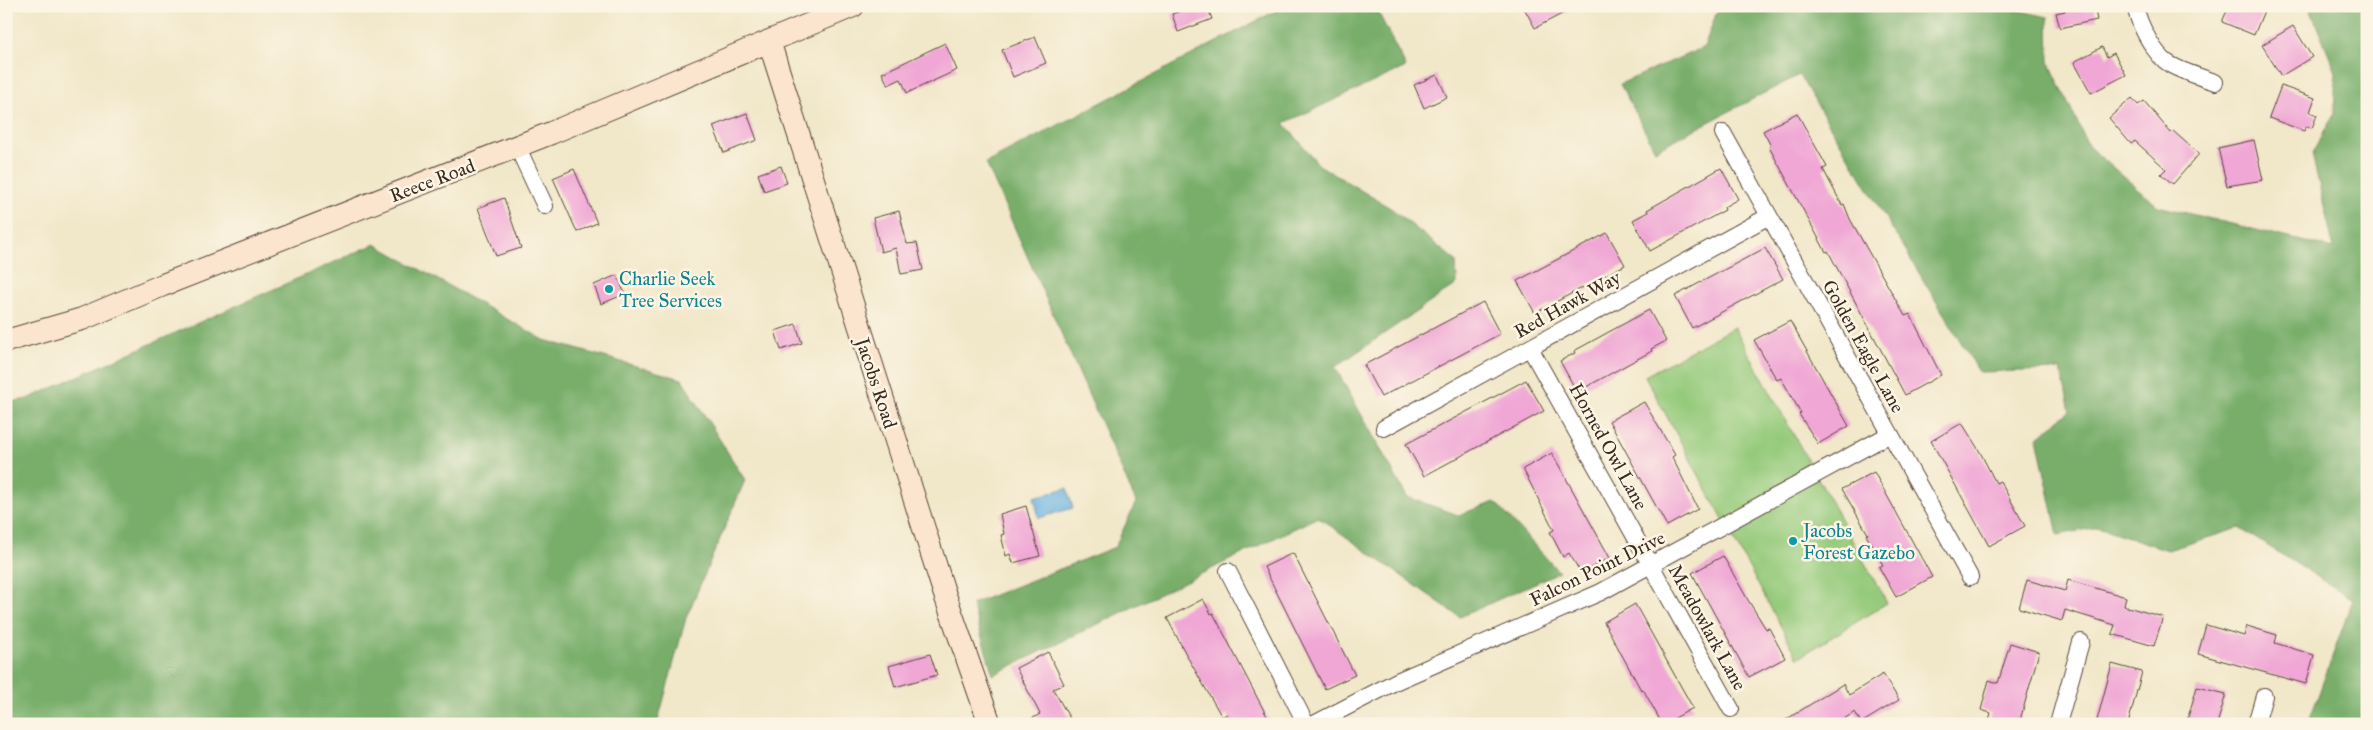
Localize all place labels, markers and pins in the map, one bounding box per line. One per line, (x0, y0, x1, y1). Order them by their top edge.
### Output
place label: Charlie Seek Tree Services (619, 267, 722, 312)
marker: Charlie Seek Tree Services (603, 283, 615, 295)
place label: Jacobs Forest Gazebo (1801, 519, 1915, 564)
marker: Jacobs Forest Gazebo (1787, 535, 1799, 547)

